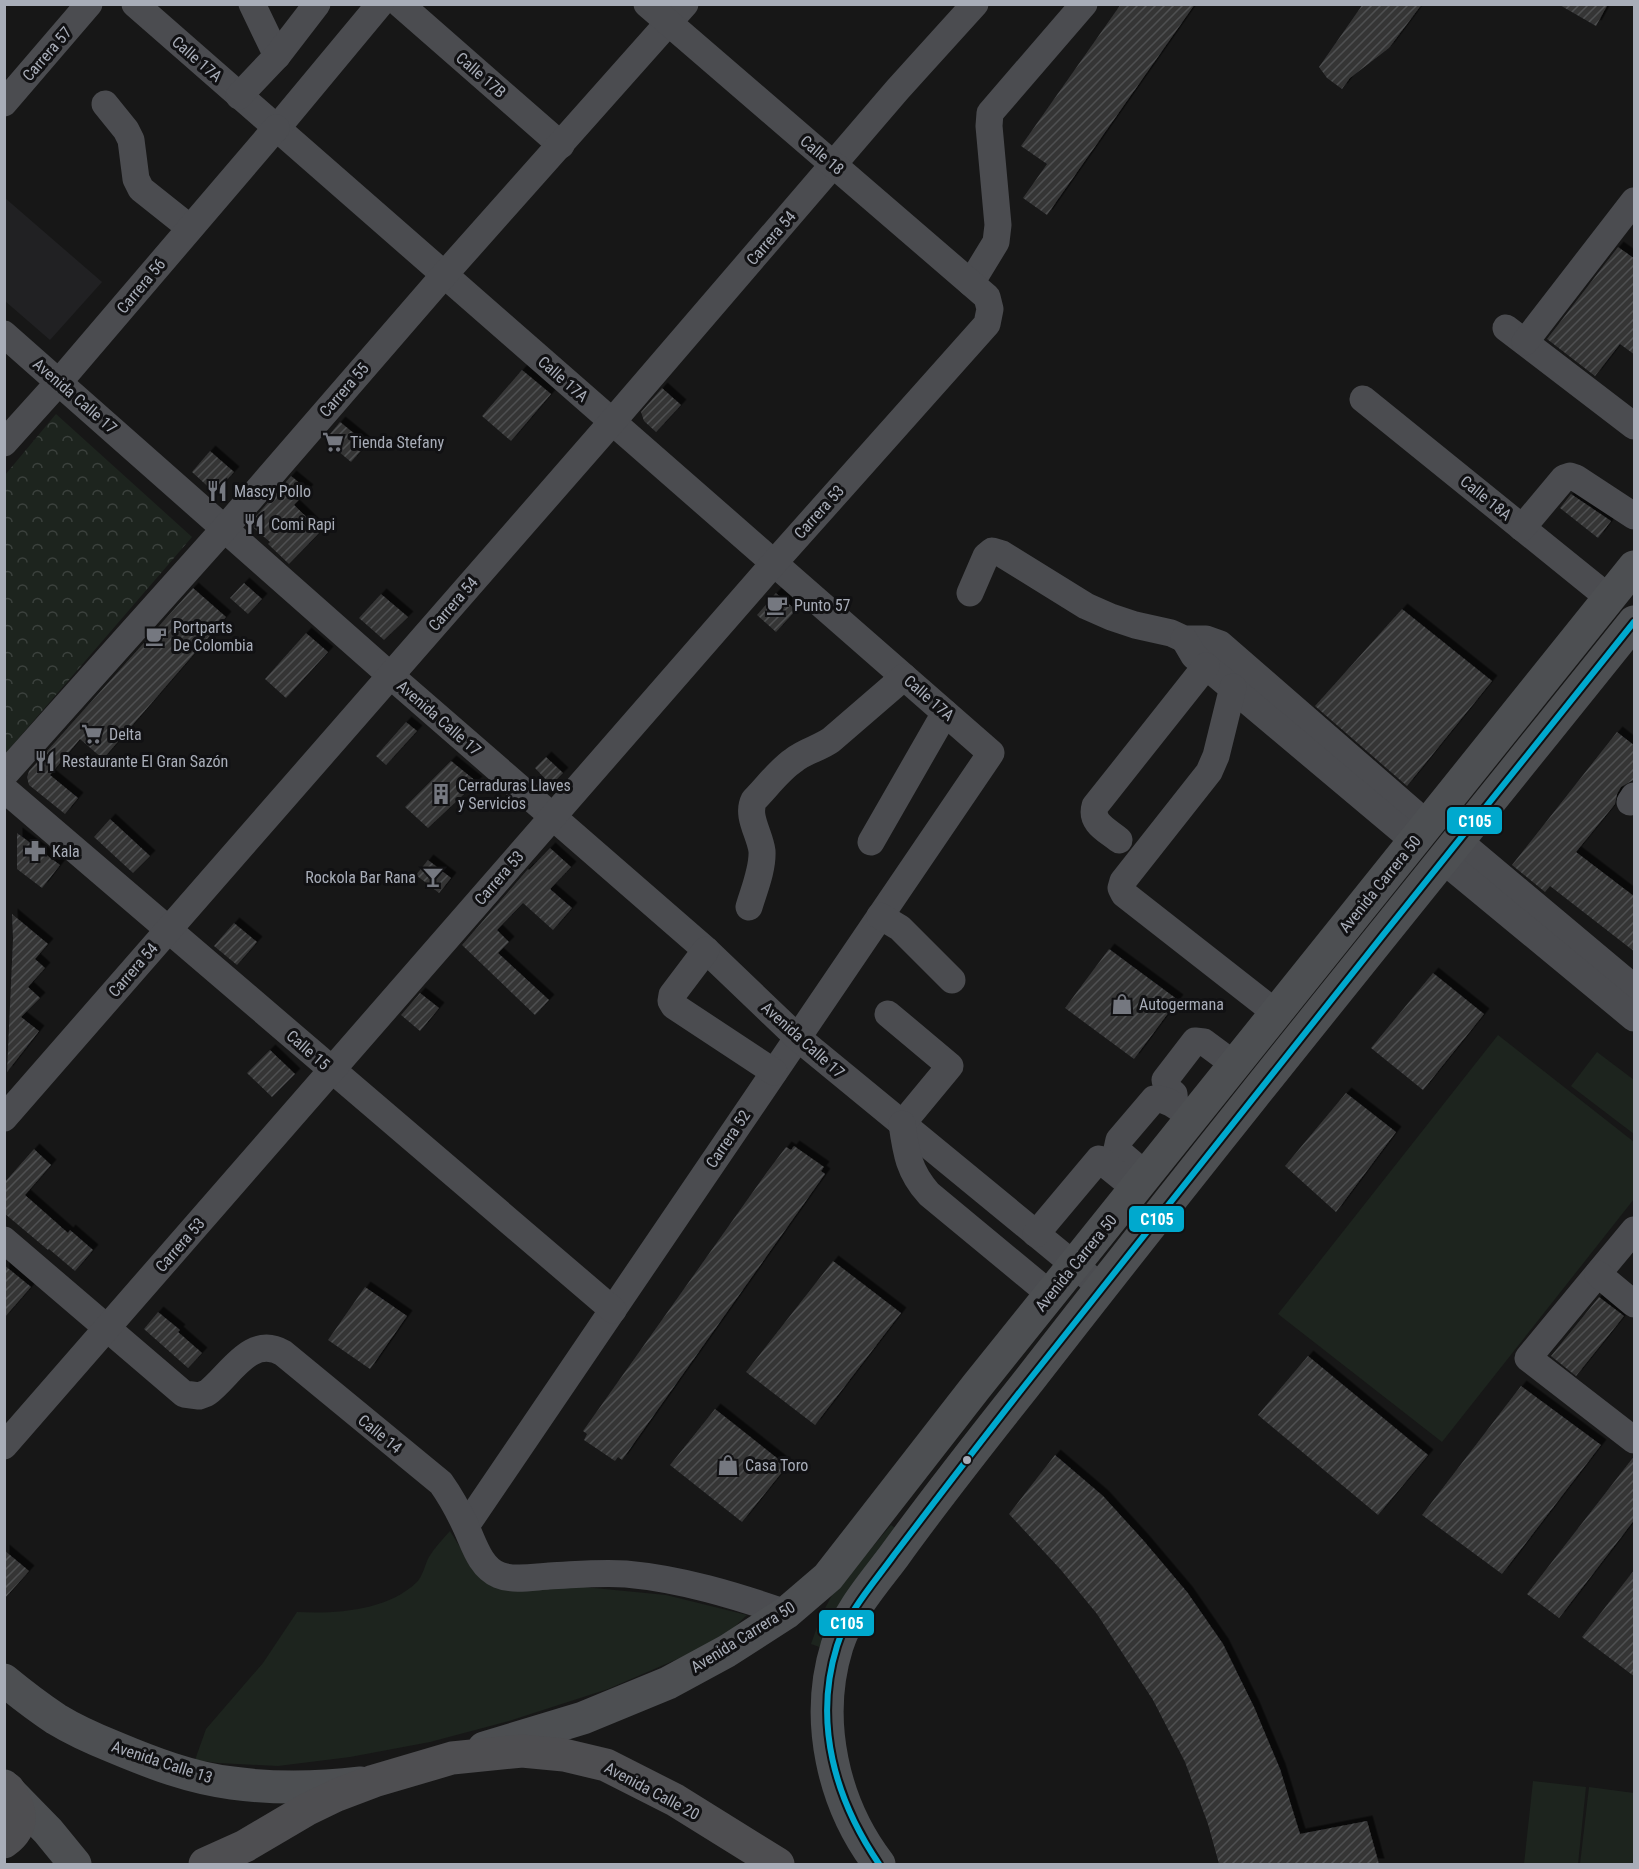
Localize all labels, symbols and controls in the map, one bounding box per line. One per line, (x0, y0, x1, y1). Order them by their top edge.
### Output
street label: Carrera 57 (18, 23, 76, 85)
street label: Calle 17A (168, 32, 226, 86)
street label: Calle 17B (452, 48, 510, 102)
street label: Calle 18 (796, 131, 848, 179)
street label: Carrera 54 (742, 207, 800, 269)
street label: Carrera 56 (113, 255, 169, 317)
street label: Calle 17A (534, 352, 592, 406)
street label: Avenida Calle 17 (29, 354, 121, 438)
street label: Carrera 55 (315, 359, 373, 421)
supermarket icon: Tienda Stefany (321, 430, 345, 454)
place label: Tienda Stefany (350, 433, 445, 452)
street label: Calle 18A (1457, 472, 1515, 524)
restaurant icon: Mascy Pollo (205, 479, 229, 503)
street label: Carrera 53 (790, 481, 848, 543)
place label: Mascy Pollo (234, 482, 311, 501)
restaurant icon: Comi Rapi (242, 512, 266, 536)
place label: Comi Rapi (271, 515, 335, 534)
street label: Carrera 54 (424, 573, 482, 635)
cafe icon: Punto 57 (765, 593, 789, 617)
place label: Punto 57 (794, 596, 851, 615)
place label: Portparts De Colombia (173, 618, 253, 655)
cafe icon: Portparts De Colombia (144, 624, 168, 648)
street label: Calle 17A (900, 671, 958, 725)
street label: Avenida Calle 17 (393, 676, 485, 760)
supermarket icon: Delta (80, 722, 104, 746)
place label: Delta (109, 725, 142, 744)
restaurant icon: Restaurante El Gran Sazón (33, 749, 57, 773)
place label: Restaurante El Gran Sazón (62, 752, 228, 771)
place label: Cerraduras Llaves y Servicios (458, 776, 571, 813)
building icon: Cerraduras Llaves y Servicios (429, 782, 453, 806)
line badge: C105 (1446, 806, 1503, 835)
text: C105 (1458, 812, 1492, 831)
street label: Avenida Carrera 50 (1335, 832, 1425, 936)
pharmacy icon: Kala (23, 839, 47, 863)
place label: Kala (52, 842, 80, 861)
street label: Carrera 53 (470, 847, 528, 909)
bar icon: Rockola Bar Rana (421, 865, 445, 889)
place label: Rockola Bar Rana (305, 868, 416, 887)
street label: Carrera 54 (104, 939, 162, 1001)
shop icon: Autogermana (1110, 992, 1134, 1016)
place label: Autogermana (1139, 995, 1224, 1014)
street label: Avenida Calle 17 (758, 998, 848, 1082)
street label: Calle 15 (283, 1026, 334, 1074)
street label: Carrera 52 (702, 1106, 754, 1171)
line badge: C105 (1128, 1205, 1185, 1233)
text: C105 (1140, 1210, 1174, 1229)
street label: Avenida Carrera 50 (1031, 1211, 1121, 1315)
street label: Carrera 53 (151, 1214, 209, 1276)
street label: Calle 14 (354, 1411, 406, 1458)
shop icon: Casa Toro (716, 1453, 740, 1477)
unlabelled marker (961, 1454, 973, 1466)
place label: Casa Toro (745, 1456, 808, 1475)
street label: Avenida Carrera 50 (687, 1597, 799, 1677)
line badge: C105 (818, 1609, 875, 1637)
text: C105 (830, 1614, 864, 1633)
street label: Avenida Calle 13 (109, 1737, 215, 1787)
street label: Avenida Calle 20 (601, 1758, 703, 1824)

